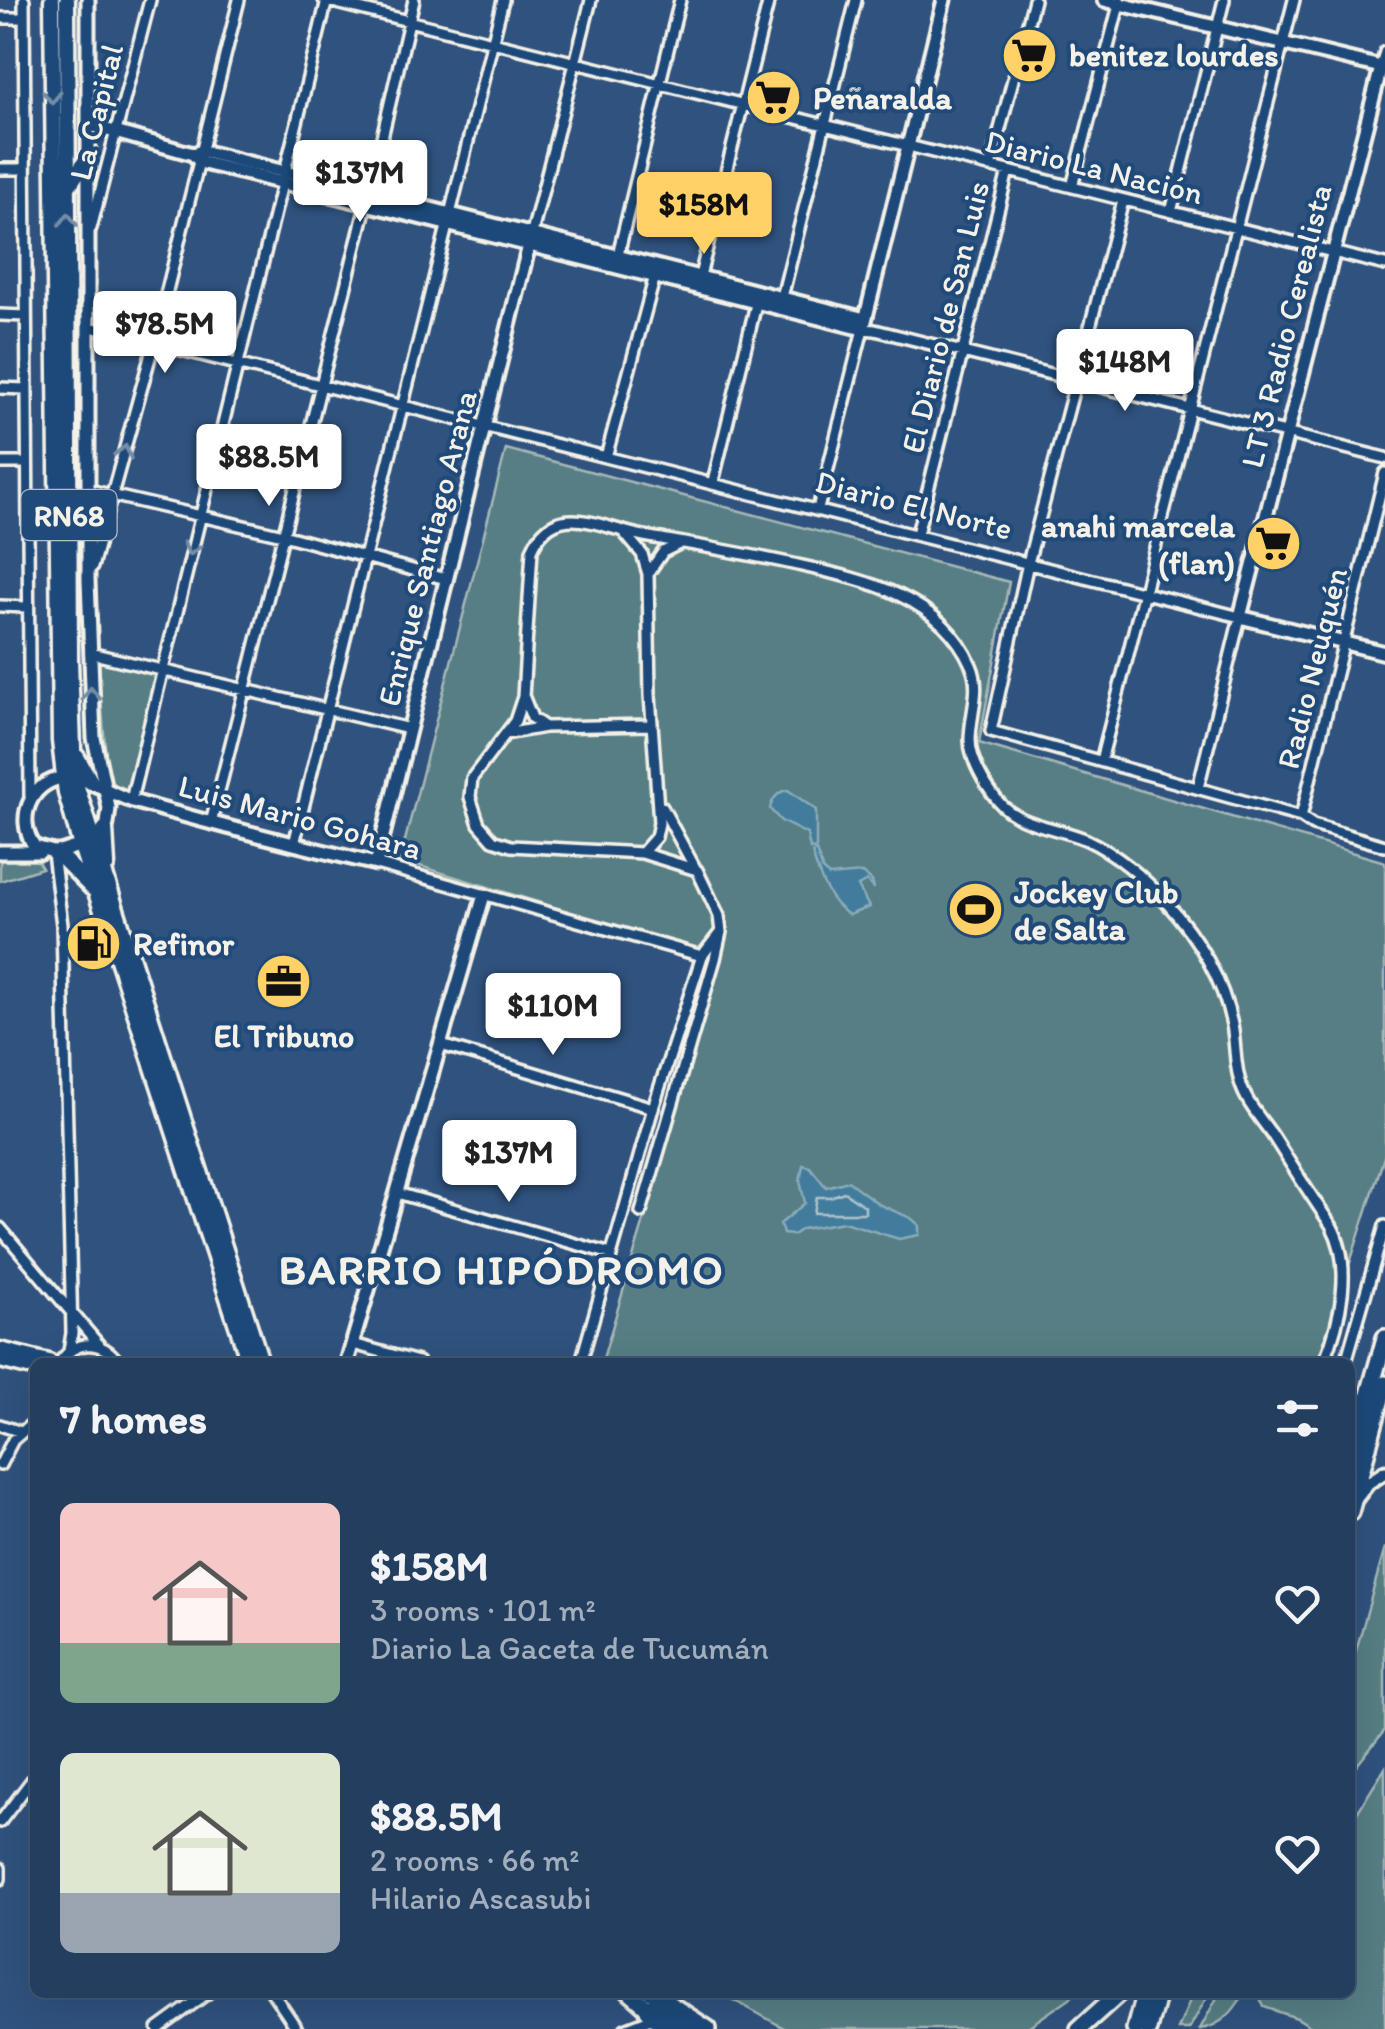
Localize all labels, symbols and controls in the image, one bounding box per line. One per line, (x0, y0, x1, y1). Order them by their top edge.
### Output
supermarket icon: benitez lourdes (1000, 25, 1060, 85)
place label: benitez lourdes (1069, 36, 1279, 74)
street label: La Capital (61, 40, 131, 184)
supermarket icon: Peñaralda (744, 68, 804, 128)
place label: Peñaralda (813, 79, 952, 117)
one-way arrow (41, 90, 63, 106)
street label: Diario La Nación (981, 122, 1207, 212)
pin: $137M (290, 140, 430, 225)
text: $137M (315, 153, 405, 191)
pin: $158M (634, 172, 774, 257)
street label: El Diario de San Luis (893, 177, 997, 457)
street label: LT 3 Radio Cerealista (1232, 180, 1340, 472)
text: $158M (659, 185, 749, 223)
one-way arrow (57, 211, 79, 226)
pin: $78.5M (84, 291, 246, 376)
text: $78.5M (115, 304, 215, 342)
pin: $148M (1055, 329, 1195, 414)
text: $148M (1079, 342, 1172, 380)
street label: Enrique Santiago Arana (369, 386, 485, 710)
pin: $88.5M (188, 424, 350, 509)
text: $88.5M (218, 437, 320, 475)
one-way arrow (112, 444, 133, 461)
street label: Diario El Norte (812, 462, 1016, 548)
road number: RN68 (22, 490, 116, 540)
place label: anahi marcela (flan) (1041, 507, 1235, 582)
supermarket icon: anahi marcela (flan) (1244, 514, 1304, 574)
one-way arrow (181, 540, 202, 557)
street label: Radio Neuquén (1269, 563, 1355, 773)
one-way arrow (81, 685, 102, 701)
street label: Luis Mario Gohara (174, 766, 426, 868)
place label: Jockey Club de Salta (1013, 873, 1178, 948)
sports icon: Jockey Club de Salta (945, 880, 1005, 940)
fuel station icon: Refinor (64, 914, 124, 974)
place label: Refinor (133, 925, 235, 963)
office icon: El Tribuno (254, 952, 314, 1012)
pin: $110M (483, 973, 623, 1058)
text: $110M (508, 986, 598, 1024)
place label: El Tribuno (214, 1017, 354, 1055)
pin: $137M (439, 1120, 579, 1205)
text: $137M (464, 1133, 554, 1171)
district label: BARRIO HIPÓDROMO (279, 1244, 725, 1295)
icon: filters (1270, 1391, 1325, 1446)
text: 7 homes (60, 1393, 207, 1444)
text: $158M (370, 1540, 489, 1591)
icon: home (140, 1543, 260, 1663)
icon: heart (1270, 1576, 1325, 1631)
text: 3 rooms · 101 m² (370, 1591, 596, 1629)
text: Diario La Gaceta de Tucumán (370, 1629, 769, 1667)
text: $88.5M (370, 1790, 503, 1841)
icon: home (140, 1793, 260, 1913)
icon: heart (1270, 1826, 1325, 1881)
text: 2 rooms · 66 m² (370, 1841, 580, 1879)
text: Hilario Ascasubi (370, 1879, 592, 1917)

